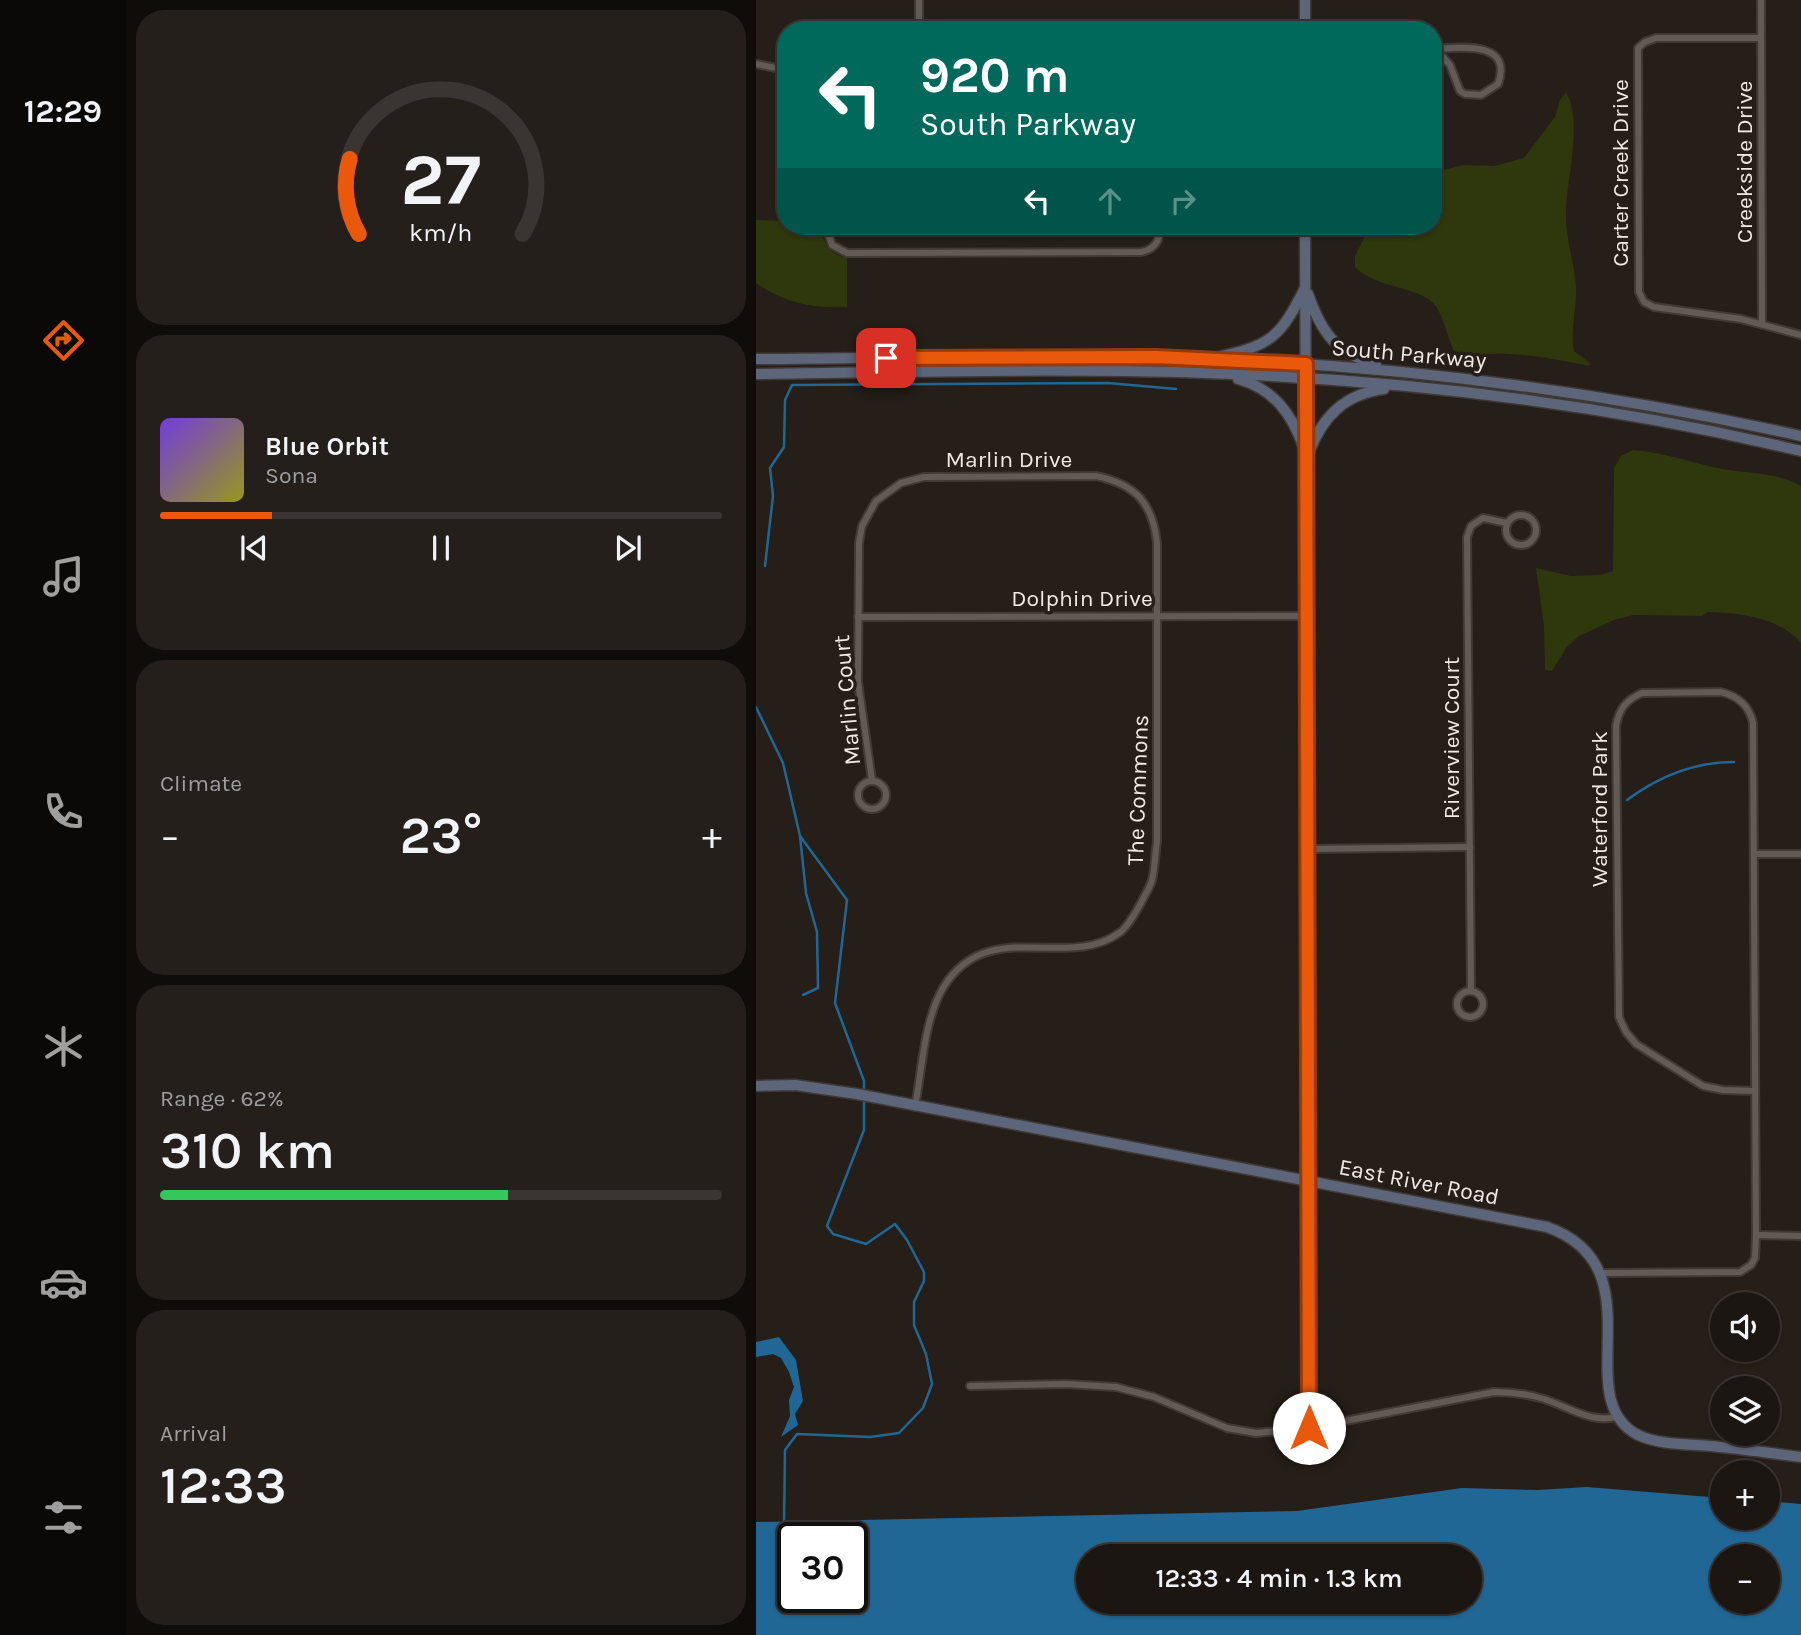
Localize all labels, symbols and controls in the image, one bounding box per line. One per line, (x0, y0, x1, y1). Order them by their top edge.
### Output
text: 920 m (920, 47, 1069, 104)
icon: left (805, 49, 896, 140)
street label: Carter Creek Drive (1607, 79, 1634, 267)
street label: Creekside Drive (1731, 81, 1758, 243)
text: 12:29 (24, 93, 102, 130)
text: South Parkway (920, 106, 1136, 143)
text: 27 (401, 137, 481, 222)
icon: left (1018, 182, 1056, 220)
icon: ahead (1091, 182, 1129, 220)
icon: right (1164, 182, 1202, 220)
text: km/h (409, 217, 473, 246)
icon: directions (39, 316, 88, 365)
pin (856, 328, 916, 388)
street label: South Parkway (1331, 334, 1488, 374)
icon: arrive (867, 339, 905, 377)
text: Blue Orbit (265, 431, 389, 462)
street label: Marlin Drive (946, 446, 1072, 473)
text: Sona (265, 462, 318, 489)
icon: previous (235, 529, 273, 567)
icon: pause (422, 529, 460, 567)
icon: next (609, 529, 647, 567)
icon: music (39, 552, 88, 601)
street label: Dolphin Drive (1011, 585, 1153, 612)
street label: Marlin Court (828, 633, 866, 766)
street label: Riverview Court (1438, 656, 1465, 819)
street label: The Commons (1122, 714, 1154, 866)
street label: Waterford Park (1586, 731, 1613, 887)
text: Climate (160, 770, 242, 797)
icon: phone (39, 787, 88, 836)
text: 23° (400, 805, 482, 866)
text: − (160, 814, 180, 859)
text: + (702, 814, 722, 859)
icon: climate (39, 1022, 88, 1071)
text: Range · 62% (160, 1085, 284, 1112)
text: 310 km (160, 1120, 335, 1181)
street label: East River Road (1337, 1153, 1501, 1211)
icon: car (39, 1258, 88, 1307)
map controls (1710, 1292, 1780, 1614)
button: sound (1710, 1292, 1780, 1362)
button: layers (1710, 1376, 1780, 1446)
position arrow (1272, 1391, 1346, 1465)
text: Arrival (160, 1420, 227, 1447)
text: 12:33 (160, 1455, 287, 1516)
button: + (1710, 1460, 1780, 1530)
icon: filters (39, 1493, 88, 1542)
speed limit sign: 30 (777, 1522, 868, 1613)
button: − (1710, 1544, 1780, 1614)
text: 12:33 · 4 min · 1.3 km (1155, 1563, 1403, 1594)

